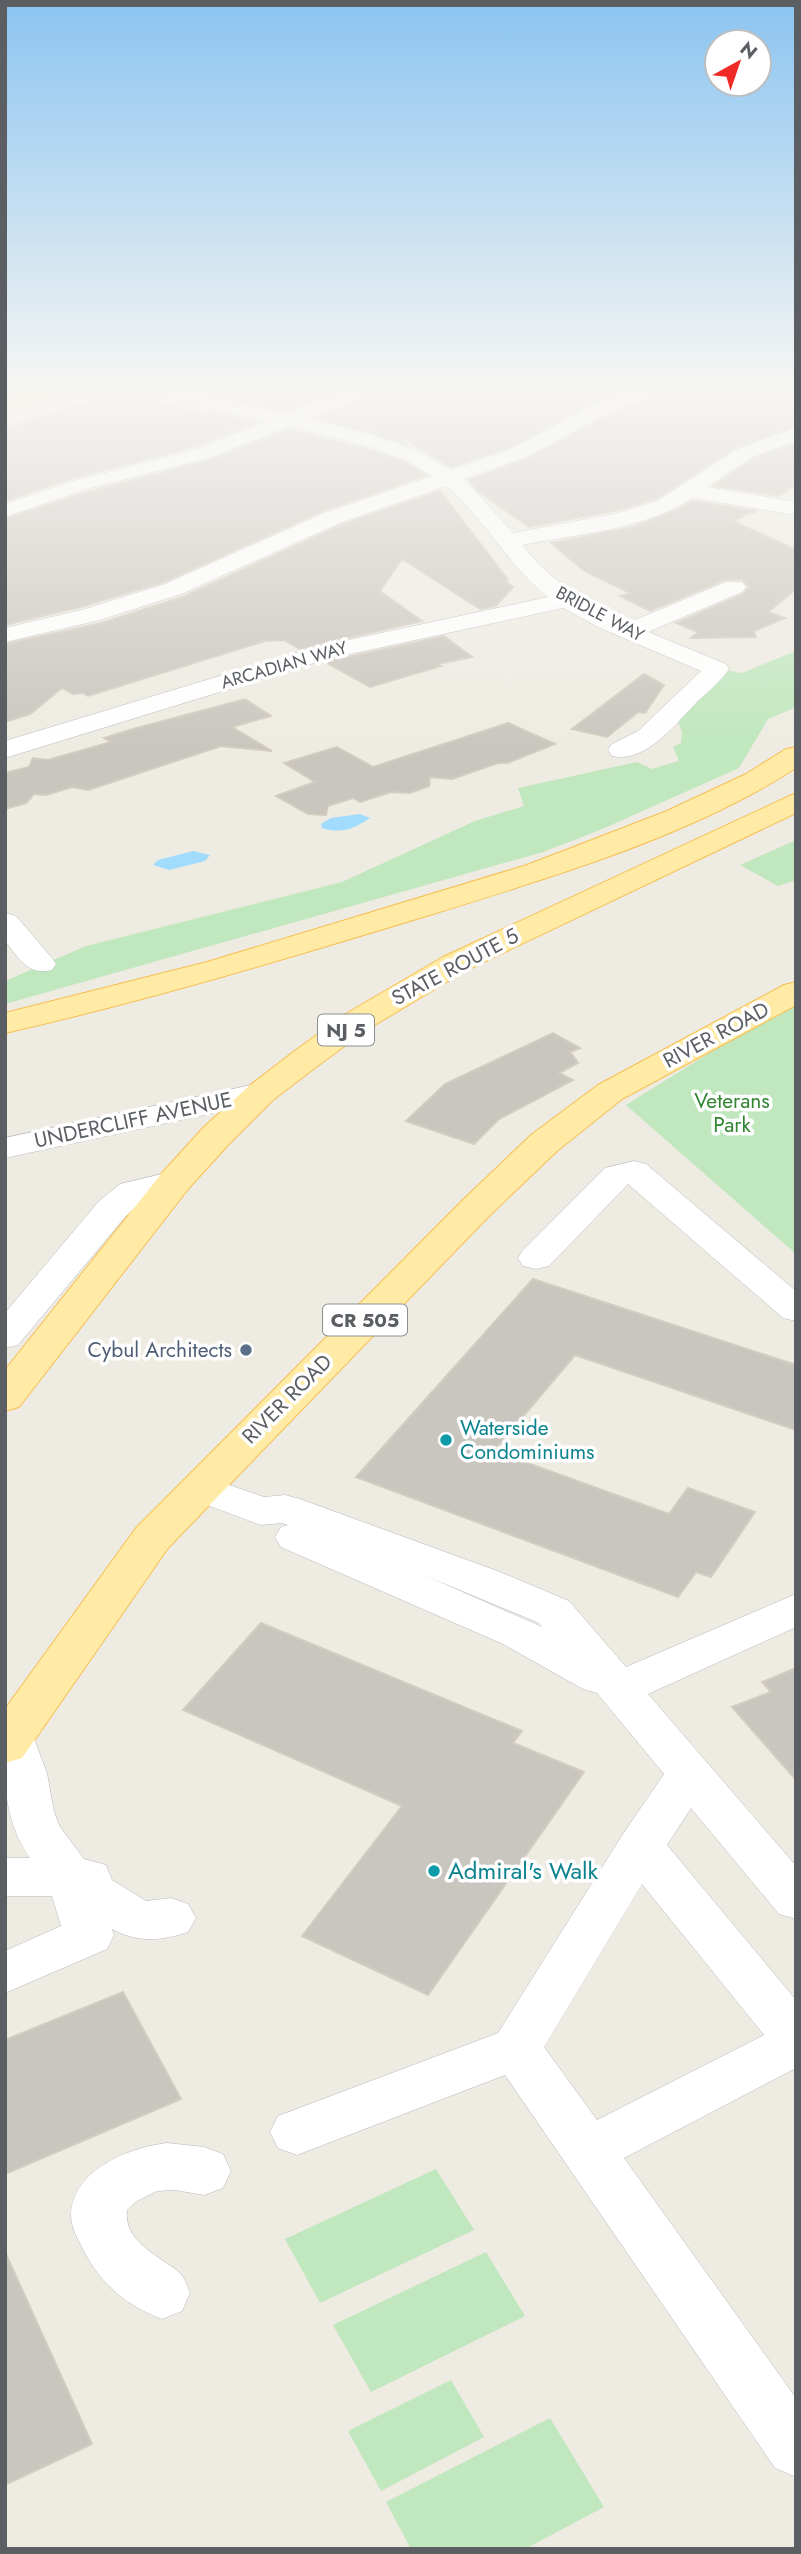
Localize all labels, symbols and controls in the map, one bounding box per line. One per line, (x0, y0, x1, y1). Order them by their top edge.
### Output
north arrow (703, 28, 773, 98)
text: N (734, 35, 763, 66)
street label: BRIDLE WAY (551, 580, 650, 649)
street label: ARCADIAN WAY (218, 634, 351, 695)
street label: STATE ROUTE 5 (386, 921, 524, 1013)
street label: RIVER ROAD (658, 994, 774, 1076)
road number: NJ 5 (318, 1014, 374, 1046)
street label: UNDERCLIFF AVENUE (31, 1084, 235, 1156)
park label: Veterans Park (694, 1086, 770, 1140)
road number: CR 505 (323, 1304, 407, 1336)
place label: Cybul Architects (88, 1335, 232, 1365)
marker: Cybul Architects (238, 1342, 254, 1358)
street label: RIVER ROAD (235, 1347, 339, 1451)
place label: Waterside Condominiums (460, 1413, 595, 1467)
marker: Waterside Condominiums (438, 1432, 454, 1448)
place label: Admiral's Walk (448, 1853, 599, 1888)
marker: Admiral's Walk (426, 1863, 442, 1879)

